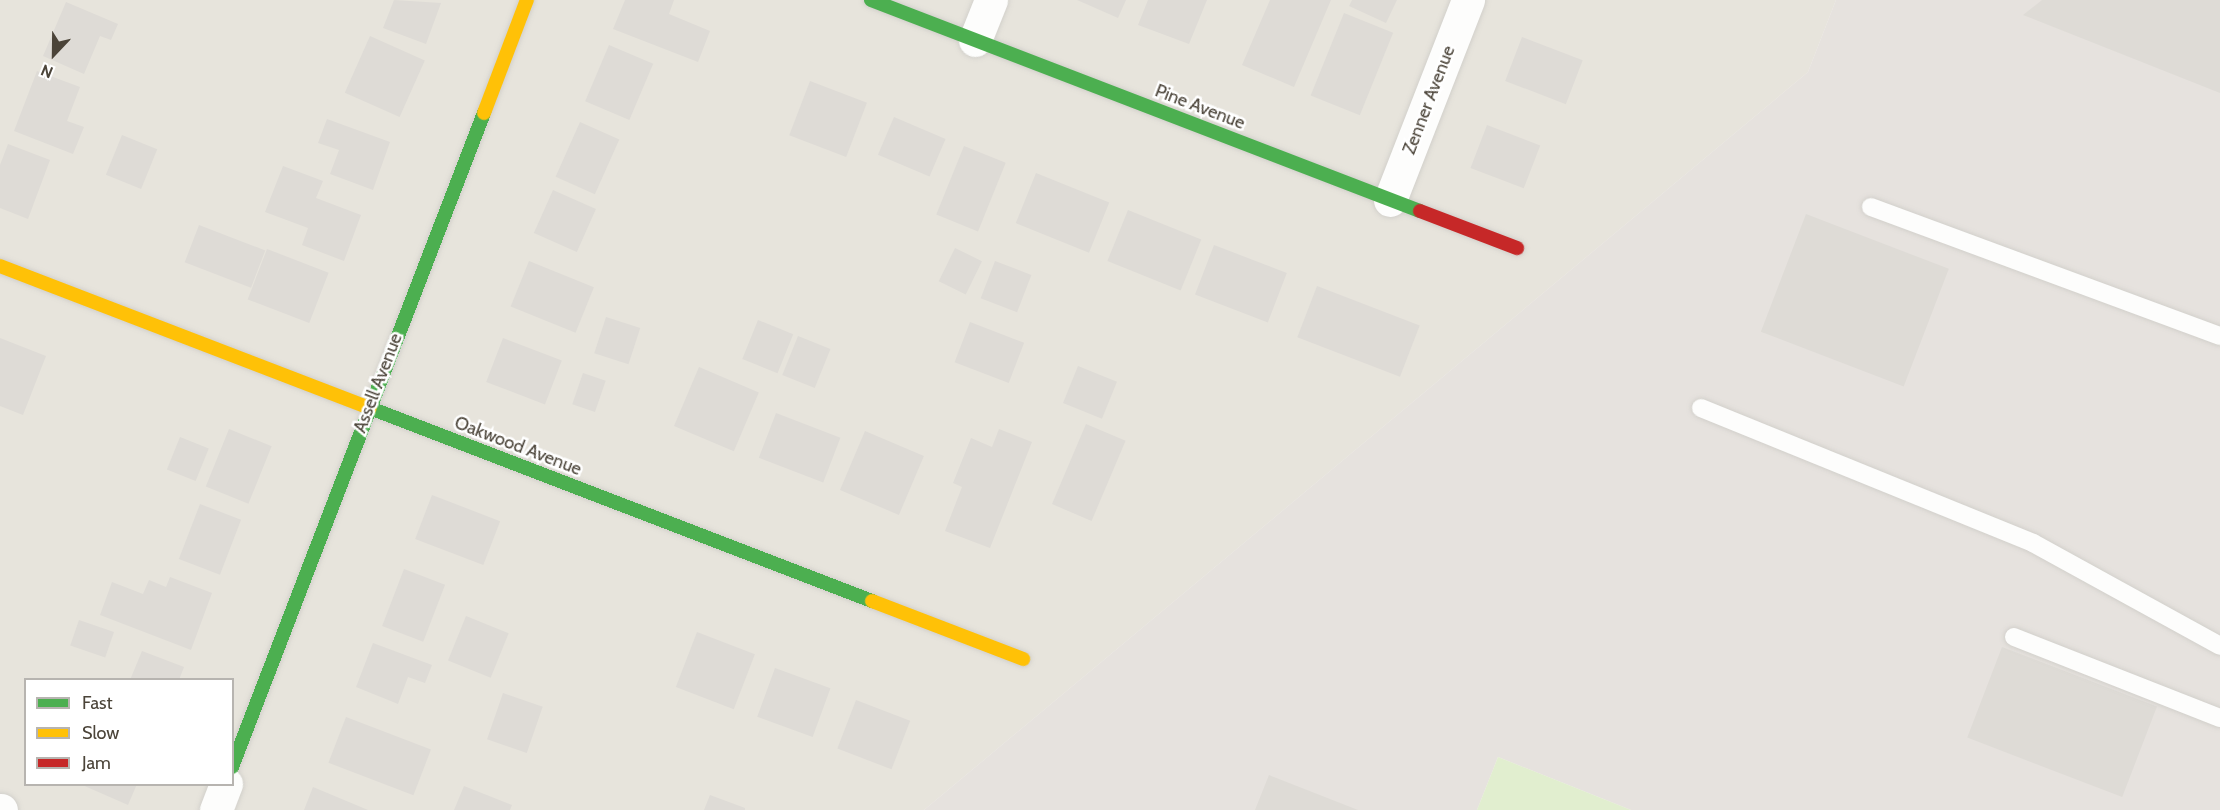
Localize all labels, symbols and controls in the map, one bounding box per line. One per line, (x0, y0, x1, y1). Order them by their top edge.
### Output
north arrow (24, 24, 84, 84)
street label: Zenner Avenue (1398, 43, 1460, 157)
text: N (38, 60, 56, 82)
street label: Pine Avenue (1152, 80, 1248, 134)
street label: Assell Avenue (349, 330, 407, 436)
street label: Oakwood Avenue (451, 412, 585, 480)
legend (24, 678, 234, 786)
text: Fast (82, 692, 113, 714)
text: Slow (82, 722, 119, 744)
text: Jam (82, 752, 111, 774)

